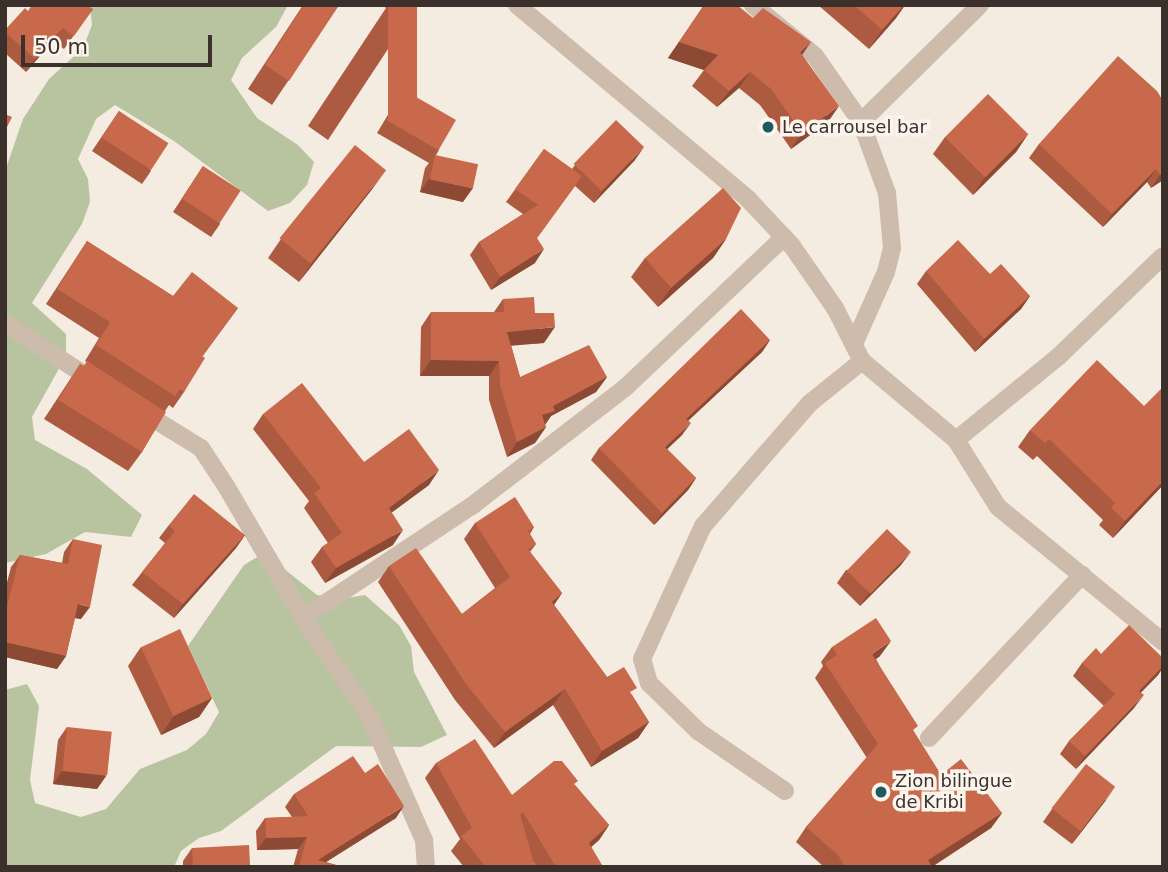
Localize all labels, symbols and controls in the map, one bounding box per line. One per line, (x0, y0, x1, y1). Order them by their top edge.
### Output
scale bar (24, 21, 215, 65)
text: 50 m (34, 35, 88, 59)
place label: Le carrousel bar (782, 116, 927, 138)
marker: Le carrousel bar (760, 119, 776, 135)
place label: Zion bilingue de Kribi (895, 771, 1012, 814)
marker: Zion bilingue de Kribi (873, 784, 889, 800)

